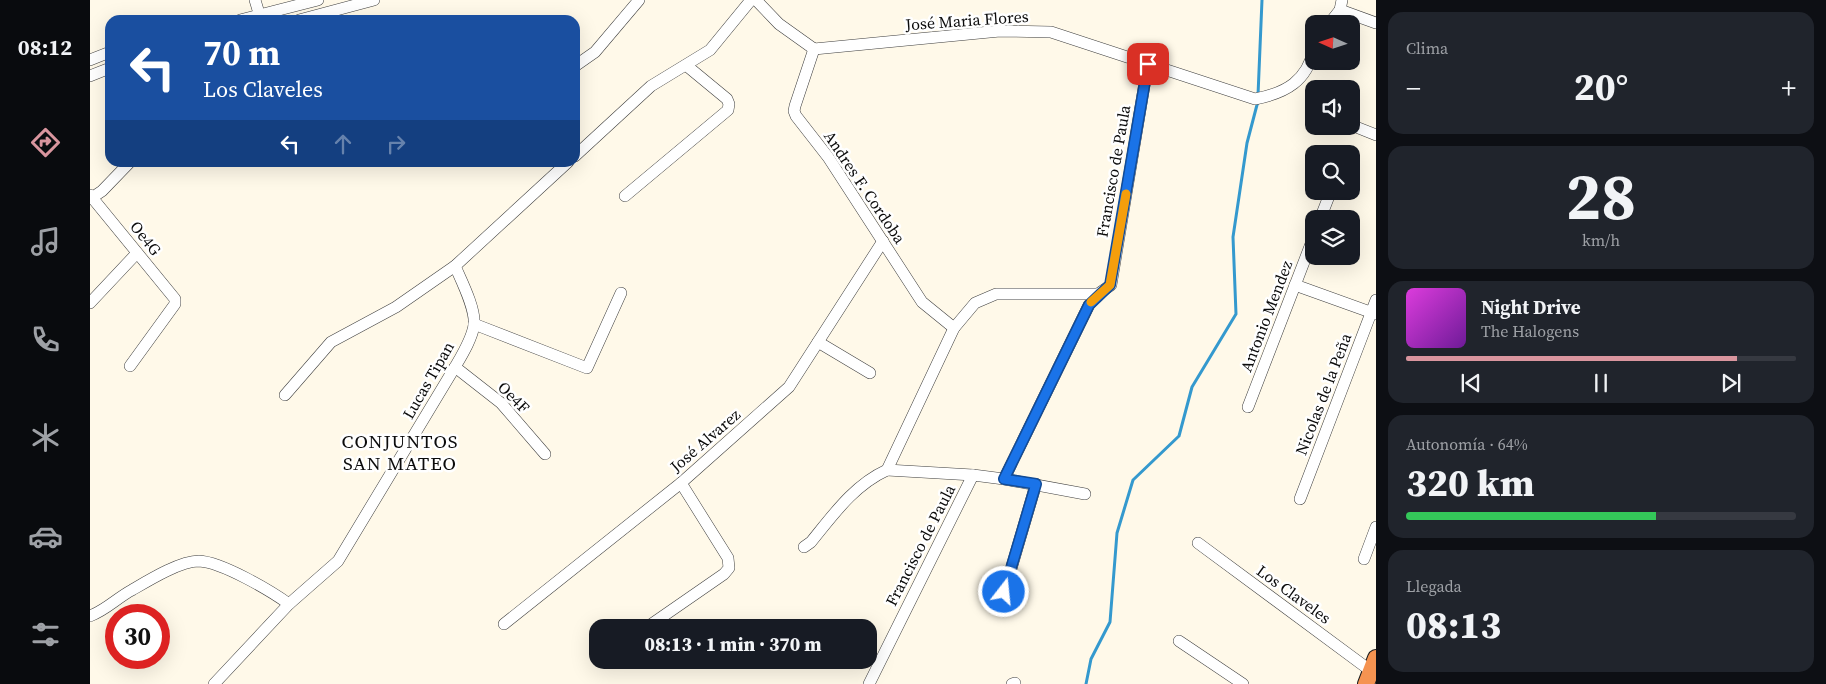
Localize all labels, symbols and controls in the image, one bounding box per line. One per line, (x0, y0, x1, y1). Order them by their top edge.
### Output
street label: José Maria Flores (904, 5, 1029, 35)
north arrow (1305, 15, 1360, 70)
map controls (1305, 15, 1360, 265)
text: 70 m (203, 29, 280, 77)
text: 08:12 (18, 32, 72, 62)
icon: left (120, 35, 185, 100)
text: Clima (1406, 37, 1448, 59)
pin (1127, 43, 1169, 85)
icon: arrive (1134, 50, 1162, 78)
text: 20° (1574, 61, 1628, 113)
text: − (1406, 69, 1421, 107)
text: + (1781, 69, 1796, 107)
text: Los Claveles (203, 74, 323, 104)
button: sound (1305, 80, 1360, 135)
street label: Francisco de Paula (1091, 102, 1136, 239)
icon: directions (28, 125, 63, 160)
street label: Andres F. Cordoba (819, 126, 911, 248)
icon: left (276, 130, 304, 158)
icon: ahead (329, 130, 357, 158)
icon: right (382, 130, 410, 158)
button: search (1305, 145, 1360, 200)
text: 28 (1566, 152, 1636, 241)
button: layers (1305, 210, 1360, 265)
street label: Oe4G (125, 216, 167, 260)
icon: music (28, 224, 63, 259)
text: km/h (1582, 229, 1620, 251)
street label: Antonio Mendez (1235, 257, 1297, 375)
text: Night Drive (1481, 294, 1581, 320)
text: The Halogens (1481, 320, 1579, 342)
icon: phone (28, 322, 63, 357)
street label: Nicolas de la Peña (1290, 329, 1357, 458)
street label: Lucas Tipan (397, 337, 459, 423)
icon: previous (1457, 369, 1485, 397)
icon: pause (1587, 369, 1615, 397)
icon: next (1717, 369, 1745, 397)
street label: Oe4F (493, 376, 535, 418)
street label: José Alvarez (664, 403, 745, 477)
icon: climate (28, 420, 63, 455)
district label: CONJUNTOS SAN MATEO (341, 428, 459, 476)
text: Autonomía · 64% (1406, 433, 1528, 455)
text: 320 km (1406, 457, 1534, 509)
street label: Francisco de Paula (880, 480, 961, 610)
icon: car (28, 519, 63, 554)
street label: Los Claveles (1252, 559, 1336, 629)
position arrow (977, 565, 1029, 617)
text: Llegada (1406, 575, 1462, 597)
text: 08:13 (1406, 599, 1501, 651)
speed limit sign: 30 (105, 604, 170, 669)
icon: filters (28, 617, 63, 652)
text: 08:13 · 1 min · 370 m (644, 631, 822, 657)

